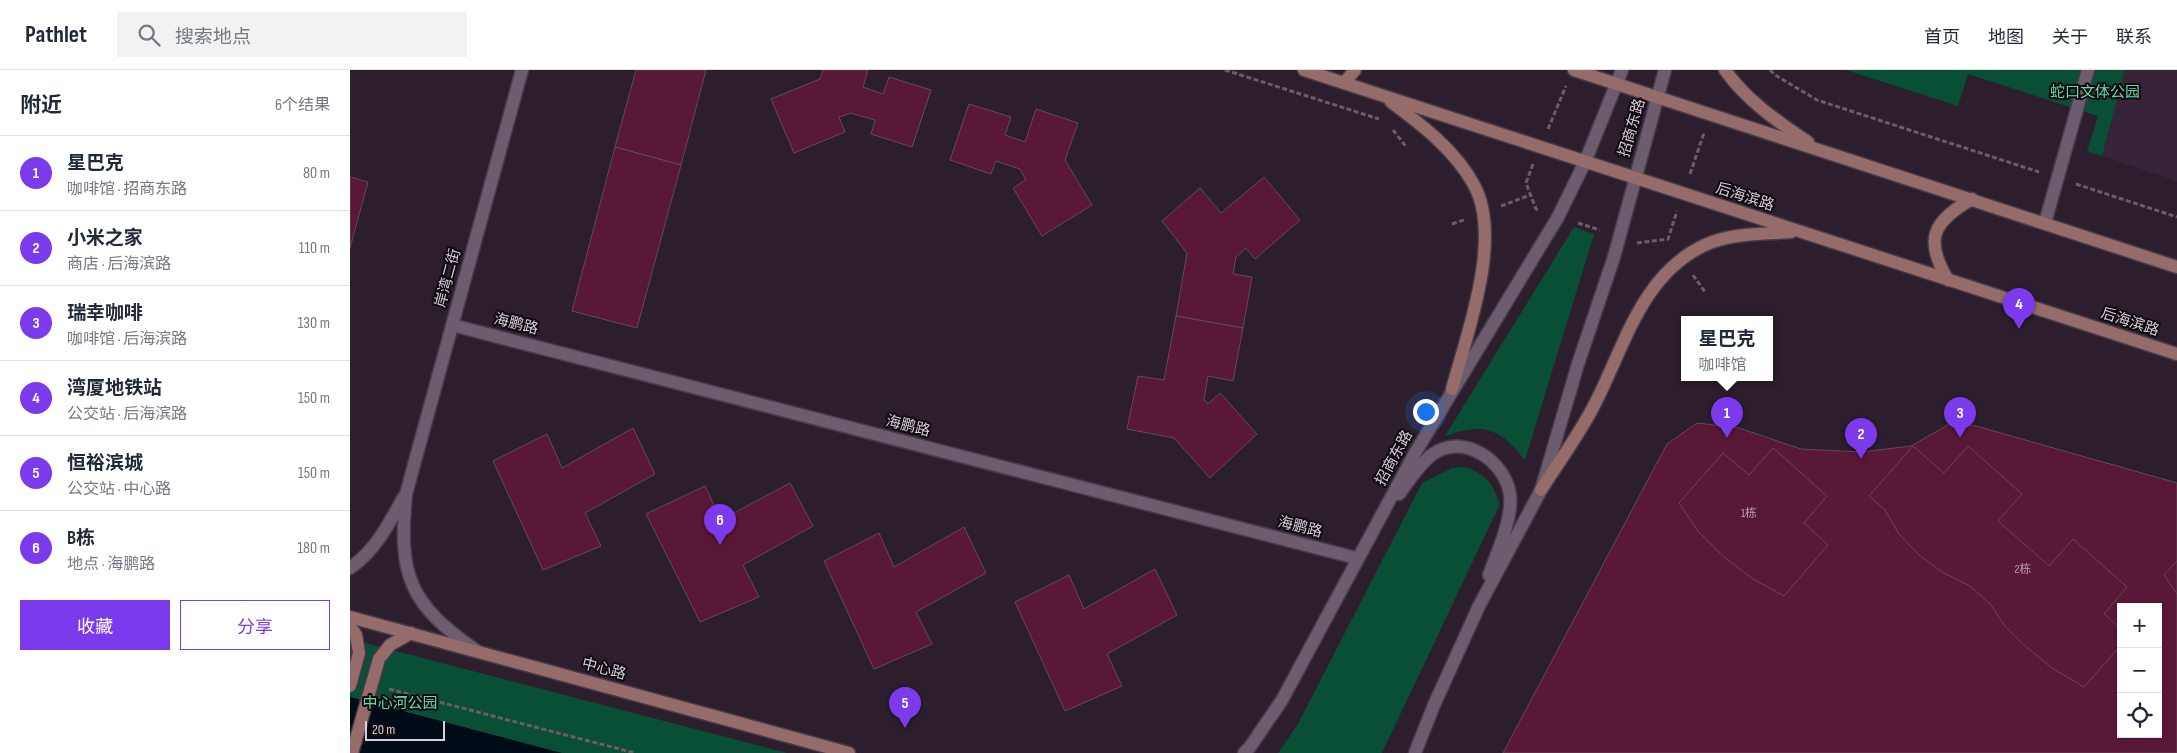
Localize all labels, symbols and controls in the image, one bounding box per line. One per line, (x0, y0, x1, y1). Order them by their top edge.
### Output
search box (117, 12, 467, 57)
text: Pathlet (25, 20, 87, 49)
icon: search (135, 21, 163, 49)
text: 搜索地点 (175, 26, 251, 49)
text: 首页 (1924, 27, 1960, 48)
text: 地图 (1988, 27, 2024, 48)
text: 关于 (2052, 27, 2088, 48)
text: 联系 (2116, 27, 2152, 48)
park label: 蛇口文体公园 (2050, 83, 2140, 102)
text: 附近 (20, 93, 62, 118)
text: 6个结果 (275, 96, 330, 115)
street label: 招商东路 (1615, 97, 1649, 159)
text: 星巴克 (67, 152, 124, 175)
text: 1 (33, 164, 39, 183)
text: 80 m (303, 164, 330, 183)
street label: 后海滨路 (1714, 179, 1776, 215)
text: 咖啡馆 · 招商东路 (67, 180, 187, 199)
text: 小米之家 (67, 227, 143, 250)
text: 2 (32, 239, 40, 258)
text: 110 m (299, 239, 330, 258)
street label: 岸湾二街 (431, 247, 465, 309)
text: 商店 · 后海滨路 (67, 255, 171, 274)
pin: 4 (2003, 288, 2035, 329)
text: 瑞幸咖啡 (67, 302, 143, 325)
street label: 后海滨路 (2099, 304, 2161, 340)
street label: 海鹏路 (492, 309, 540, 339)
text: 3 (32, 314, 40, 333)
text: 130 m (298, 314, 330, 333)
popup (1681, 316, 1773, 381)
text: 星巴克 (1698, 328, 1756, 351)
text: 咖啡馆 · 后海滨路 (67, 330, 187, 349)
text: 咖啡馆 (1698, 356, 1747, 375)
text: 湾厦地铁站 (67, 377, 162, 400)
text: 4 (32, 389, 40, 408)
text: 150 m (298, 389, 330, 408)
pin: 1 (1711, 397, 1743, 438)
pin: 3 (1944, 397, 1976, 438)
your location (1413, 399, 1439, 425)
text: 公交站 · 后海滨路 (67, 405, 187, 424)
street label: 海鹏路 (884, 411, 932, 441)
pin: 2 (1845, 418, 1877, 459)
street label: 招商东路 (1371, 427, 1417, 489)
text: 恒裕滨城 (67, 452, 143, 475)
text: 5 (32, 464, 40, 483)
text: 150 m (298, 464, 330, 483)
text: 公交站 · 中心路 (67, 480, 171, 499)
pin: 6 (704, 504, 736, 545)
house number: 1栋 (1741, 506, 1757, 521)
street label: 海鹏路 (1276, 512, 1324, 542)
text: B栋 (67, 527, 95, 550)
text: 6 (32, 539, 40, 558)
text: 180 m (297, 539, 330, 558)
text: 地点 · 海鹏路 (67, 555, 155, 574)
house number: 2栋 (2015, 562, 2031, 577)
button: 收藏 (20, 600, 170, 650)
button: 分享 (180, 600, 330, 650)
map controls (2117, 603, 2162, 738)
button: + (2117, 603, 2162, 648)
button: − (2117, 648, 2162, 693)
street label: 中心路 (580, 654, 628, 684)
pin: 5 (889, 687, 921, 728)
button: locate (2117, 693, 2162, 738)
park label: 中心河公园 (362, 694, 438, 713)
scale bar (365, 718, 445, 741)
text: 20 m (372, 721, 395, 738)

